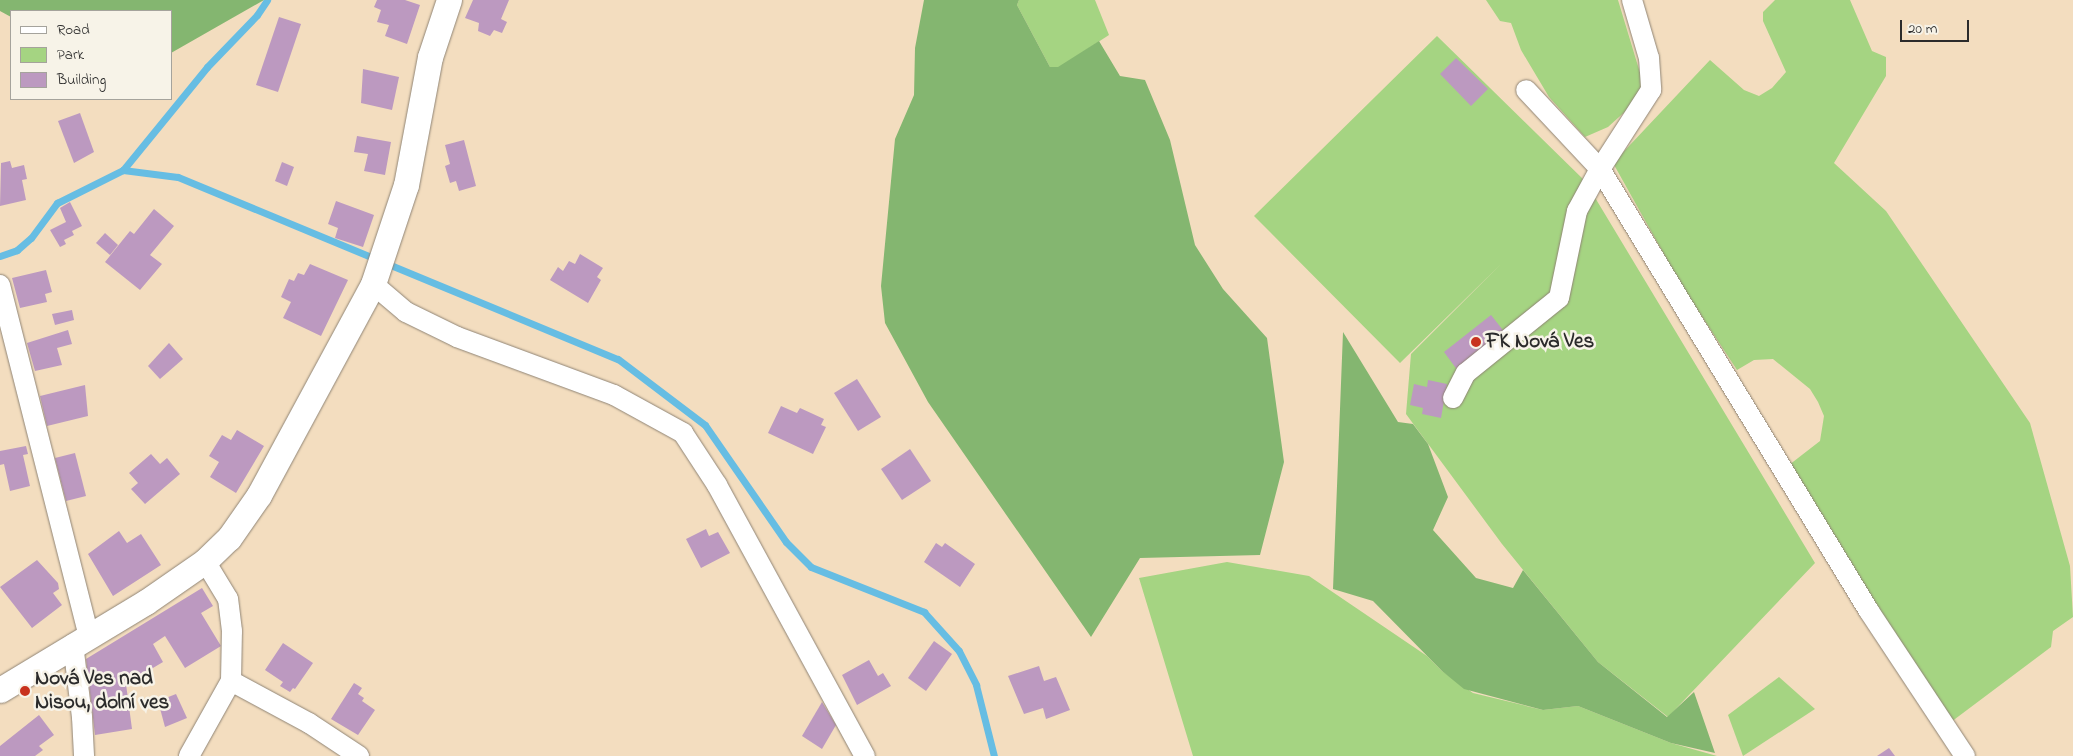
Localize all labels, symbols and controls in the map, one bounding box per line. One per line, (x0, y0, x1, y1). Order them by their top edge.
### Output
legend (10, 10, 172, 100)
scale bar (1903, 10, 1972, 42)
text: 20 m (1908, 18, 1937, 40)
text: Road (57, 19, 90, 41)
text: Park (57, 44, 84, 66)
text: Building (57, 69, 106, 91)
place label: FK Nová Ves (1486, 329, 1594, 355)
marker: FK Nová Ves (1470, 336, 1482, 348)
place label: Nová Ves nad Nisou, dolní ves (35, 666, 169, 716)
marker: Nová Ves nad Nisou, dolní ves (19, 685, 31, 697)

